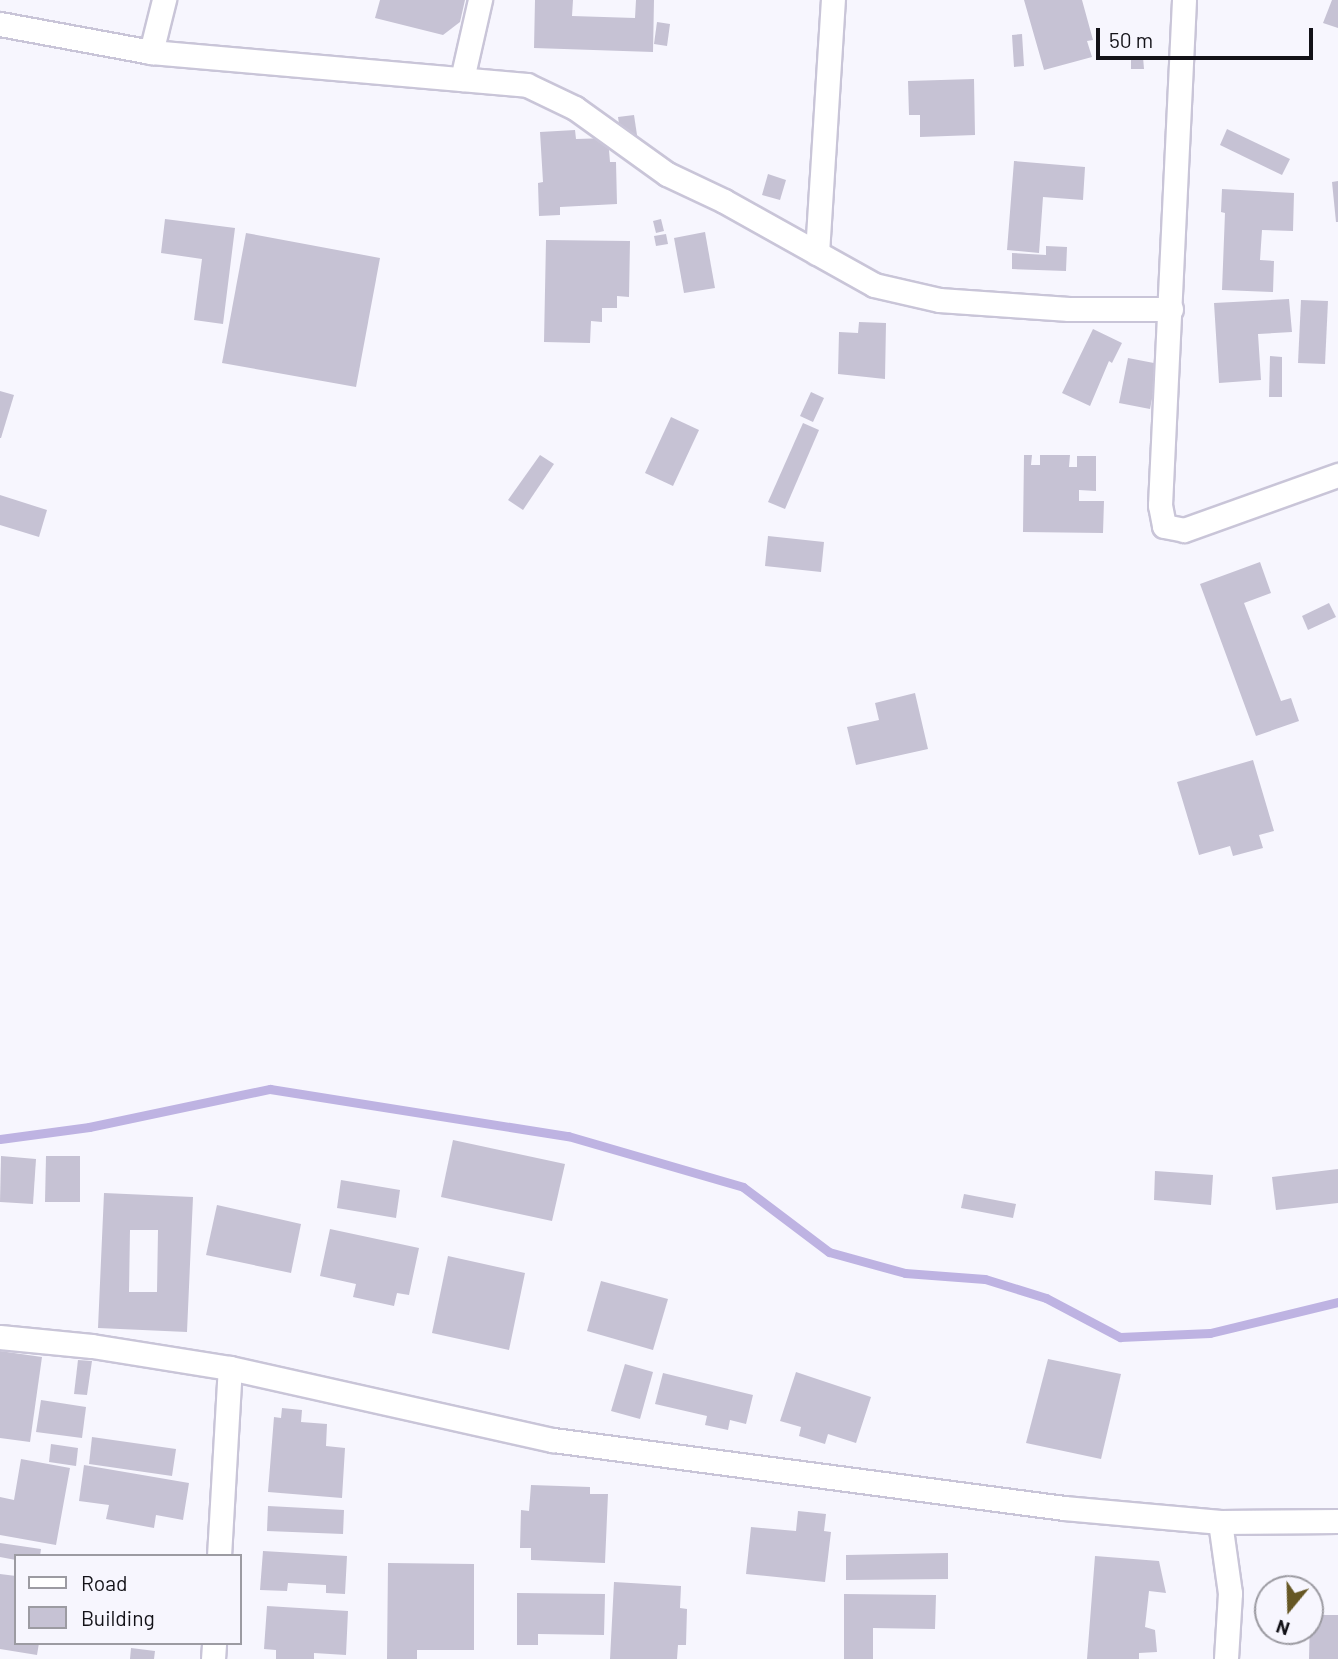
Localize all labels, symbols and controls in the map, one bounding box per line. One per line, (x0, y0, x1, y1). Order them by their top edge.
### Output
scale bar (1100, 14, 1317, 58)
text: 50 m (1109, 27, 1153, 52)
legend (14, 1554, 242, 1645)
text: Road (81, 1570, 127, 1595)
north arrow (1254, 1575, 1324, 1645)
text: Building (81, 1605, 155, 1630)
text: N (1273, 1616, 1292, 1641)

